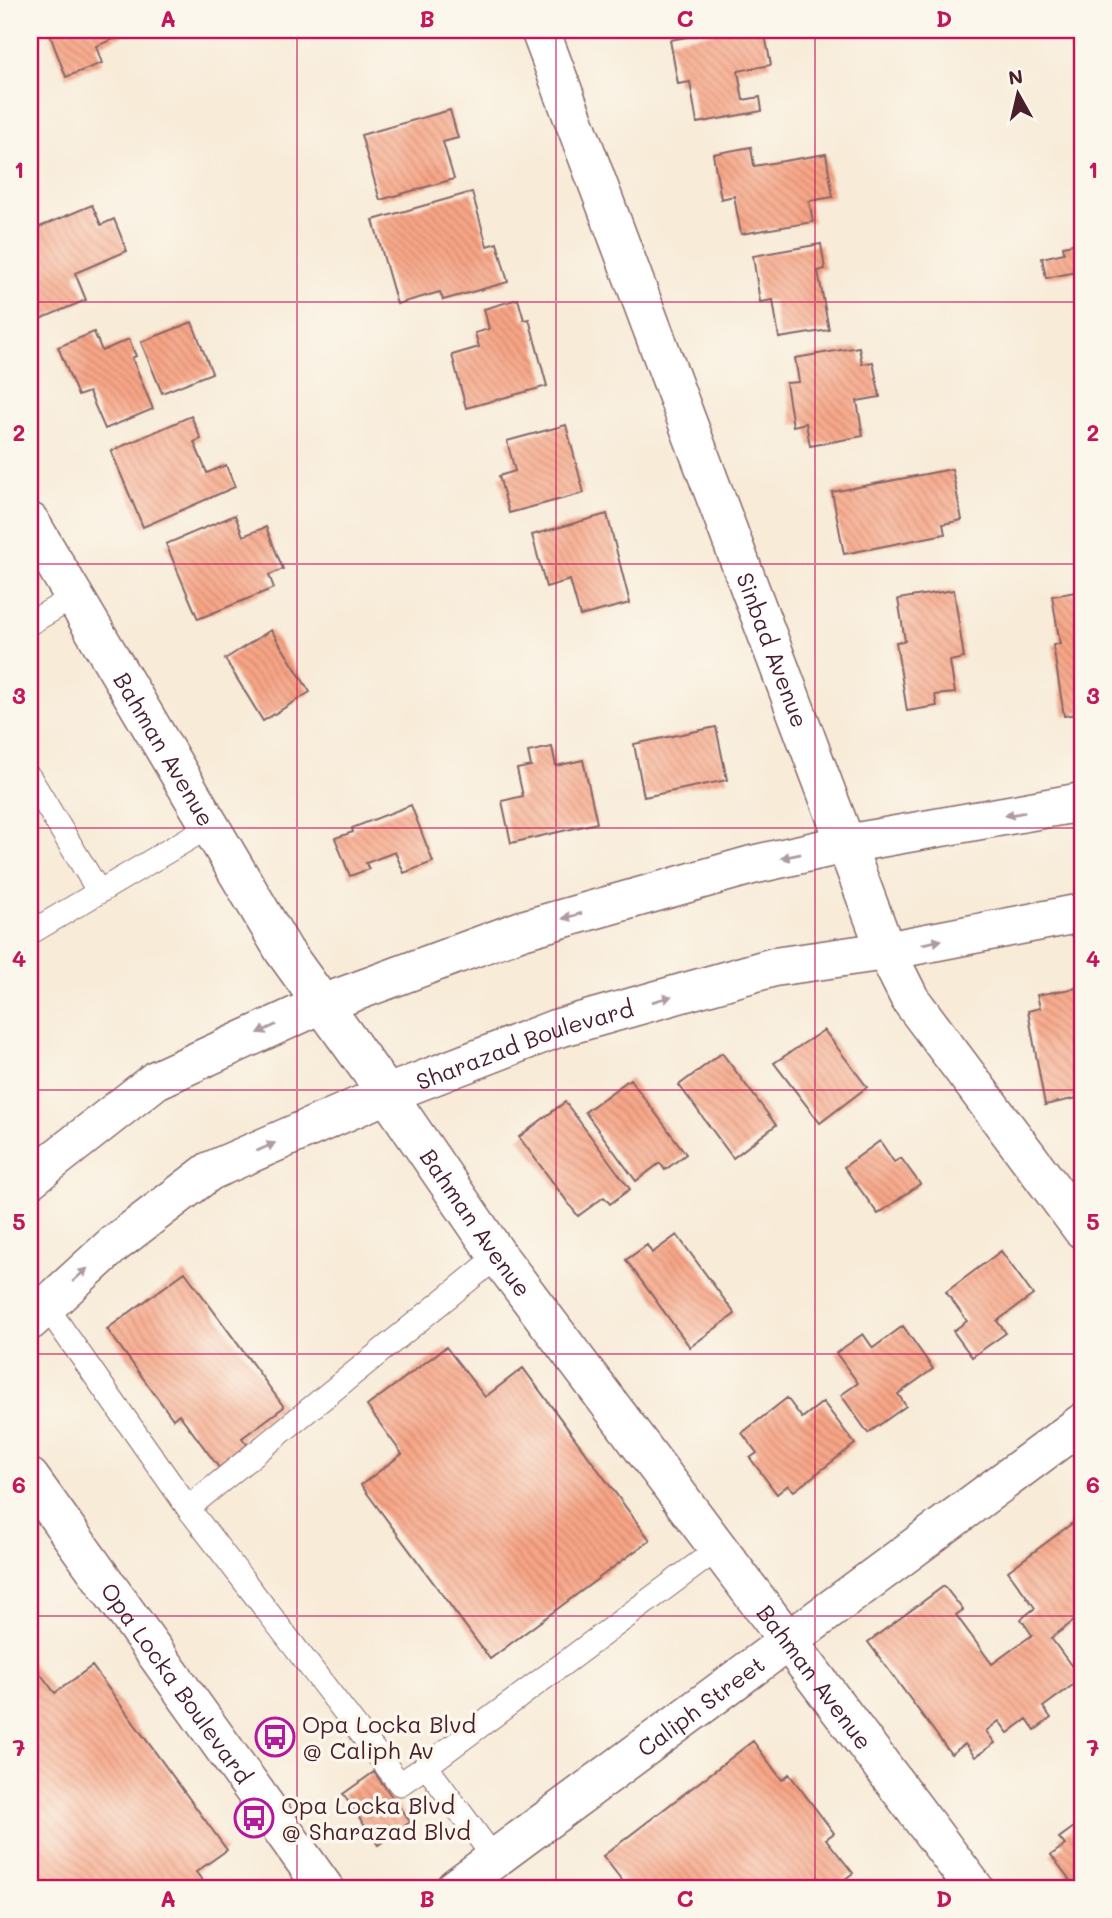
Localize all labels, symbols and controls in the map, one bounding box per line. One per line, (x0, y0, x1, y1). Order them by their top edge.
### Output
text: A (160, 3, 176, 33)
text: B (419, 3, 435, 33)
text: C (676, 3, 694, 33)
text: D (936, 3, 952, 33)
north arrow (982, 60, 1052, 130)
text: N (1007, 63, 1024, 90)
text: 1 (14, 154, 24, 184)
text: 1 (1088, 154, 1098, 184)
text: 2 (13, 417, 25, 447)
text: 2 (1087, 417, 1099, 447)
street label: Sinbad Avenue (730, 568, 816, 731)
street label: Bahman Avenue (107, 667, 222, 832)
text: 3 (12, 680, 26, 710)
text: 3 (1086, 680, 1100, 710)
one-way arrow (1004, 809, 1026, 820)
one-way arrow (780, 851, 802, 862)
one-way arrow (561, 911, 583, 922)
one-way arrow (921, 936, 943, 947)
text: 4 (12, 943, 26, 973)
text: 4 (1086, 943, 1100, 973)
street label: Sharazad Boulevard (412, 993, 637, 1096)
one-way arrow (652, 993, 673, 1003)
one-way arrow (257, 1024, 277, 1035)
one-way arrow (256, 1141, 276, 1153)
street label: Bahman Avenue (414, 1143, 538, 1302)
text: 5 (12, 1206, 26, 1236)
text: 5 (1086, 1206, 1100, 1236)
one-way arrow (71, 1267, 89, 1283)
text: 6 (12, 1469, 26, 1499)
text: 6 (1086, 1469, 1100, 1499)
street label: Opa Locka Boulevard (95, 1576, 259, 1789)
street label: Bahman Avenue (751, 1598, 879, 1755)
street label: Caliph Street (631, 1649, 771, 1763)
place label: Opa Locka Blvd @ Caliph Av (302, 1709, 476, 1765)
bus stop icon: Opa Locka Blvd @ Caliph Av (254, 1716, 296, 1758)
text: 7 (13, 1732, 26, 1762)
text: 7 (1087, 1732, 1100, 1762)
place label: Opa Locka Blvd @ Sharazad Blvd (281, 1790, 471, 1846)
bus stop icon: Opa Locka Blvd @ Sharazad Blvd (233, 1797, 275, 1839)
text: A (160, 1883, 176, 1913)
text: B (419, 1883, 435, 1913)
text: C (676, 1883, 694, 1913)
text: D (936, 1883, 952, 1913)

